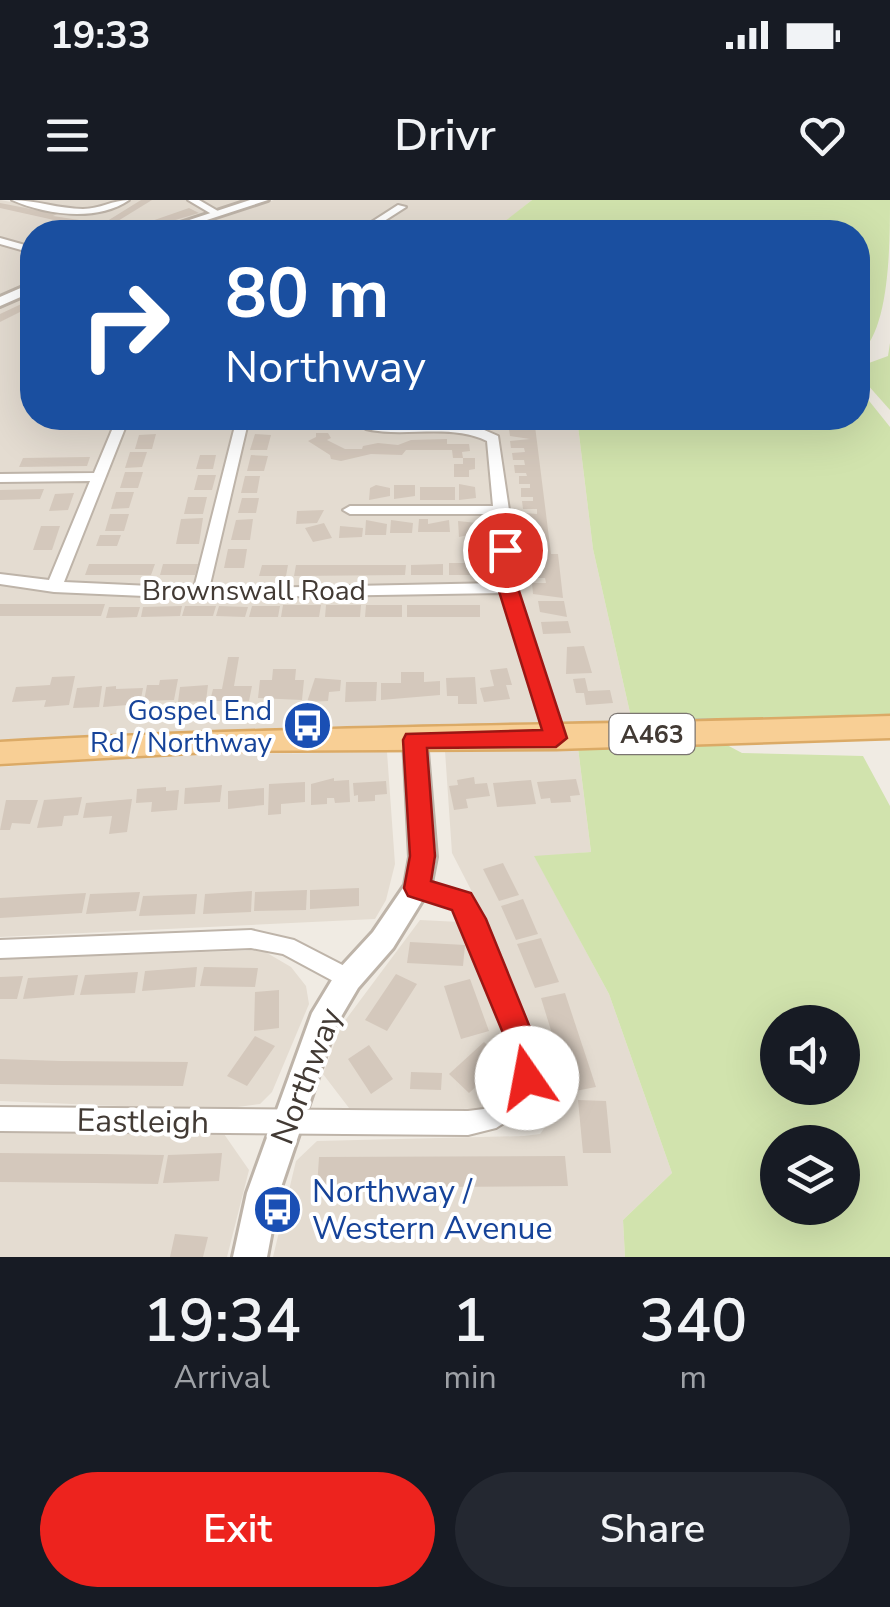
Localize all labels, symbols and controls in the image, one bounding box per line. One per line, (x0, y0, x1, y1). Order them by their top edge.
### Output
text: 19:33 (50, 10, 151, 61)
text: Drivr (394, 105, 496, 166)
icon: menu (40, 108, 95, 163)
icon: heart (795, 108, 850, 163)
text: 80 m (225, 246, 389, 342)
icon: right (60, 260, 190, 390)
text: Northway (225, 337, 426, 398)
pin (463, 508, 548, 593)
icon: arrive (478, 523, 533, 578)
street label: Brownswall Road (142, 572, 366, 610)
place label: Gospel End Rd / Northway (90, 692, 273, 762)
bus stop icon: Gospel End Rd / Northway (281, 700, 333, 752)
road number: A463 (610, 714, 694, 754)
street label: Northway (261, 1001, 352, 1151)
map controls (760, 1005, 860, 1225)
button: sound (760, 1005, 860, 1105)
position arrow (475, 1026, 579, 1130)
street label: Eastleigh (76, 1099, 210, 1144)
button: layers (760, 1125, 860, 1225)
place label: Northway / Western Avenue (312, 1170, 552, 1250)
bus stop icon: Northway / Western Avenue (251, 1183, 303, 1235)
text: 19:34 (143, 1280, 301, 1362)
text: 1 (452, 1280, 488, 1362)
text: 340 (639, 1280, 747, 1362)
text: Arrival (174, 1356, 270, 1399)
text: min (444, 1356, 497, 1399)
text: m (680, 1356, 707, 1399)
button: Exit (40, 1472, 435, 1587)
button: Share (455, 1472, 850, 1587)

